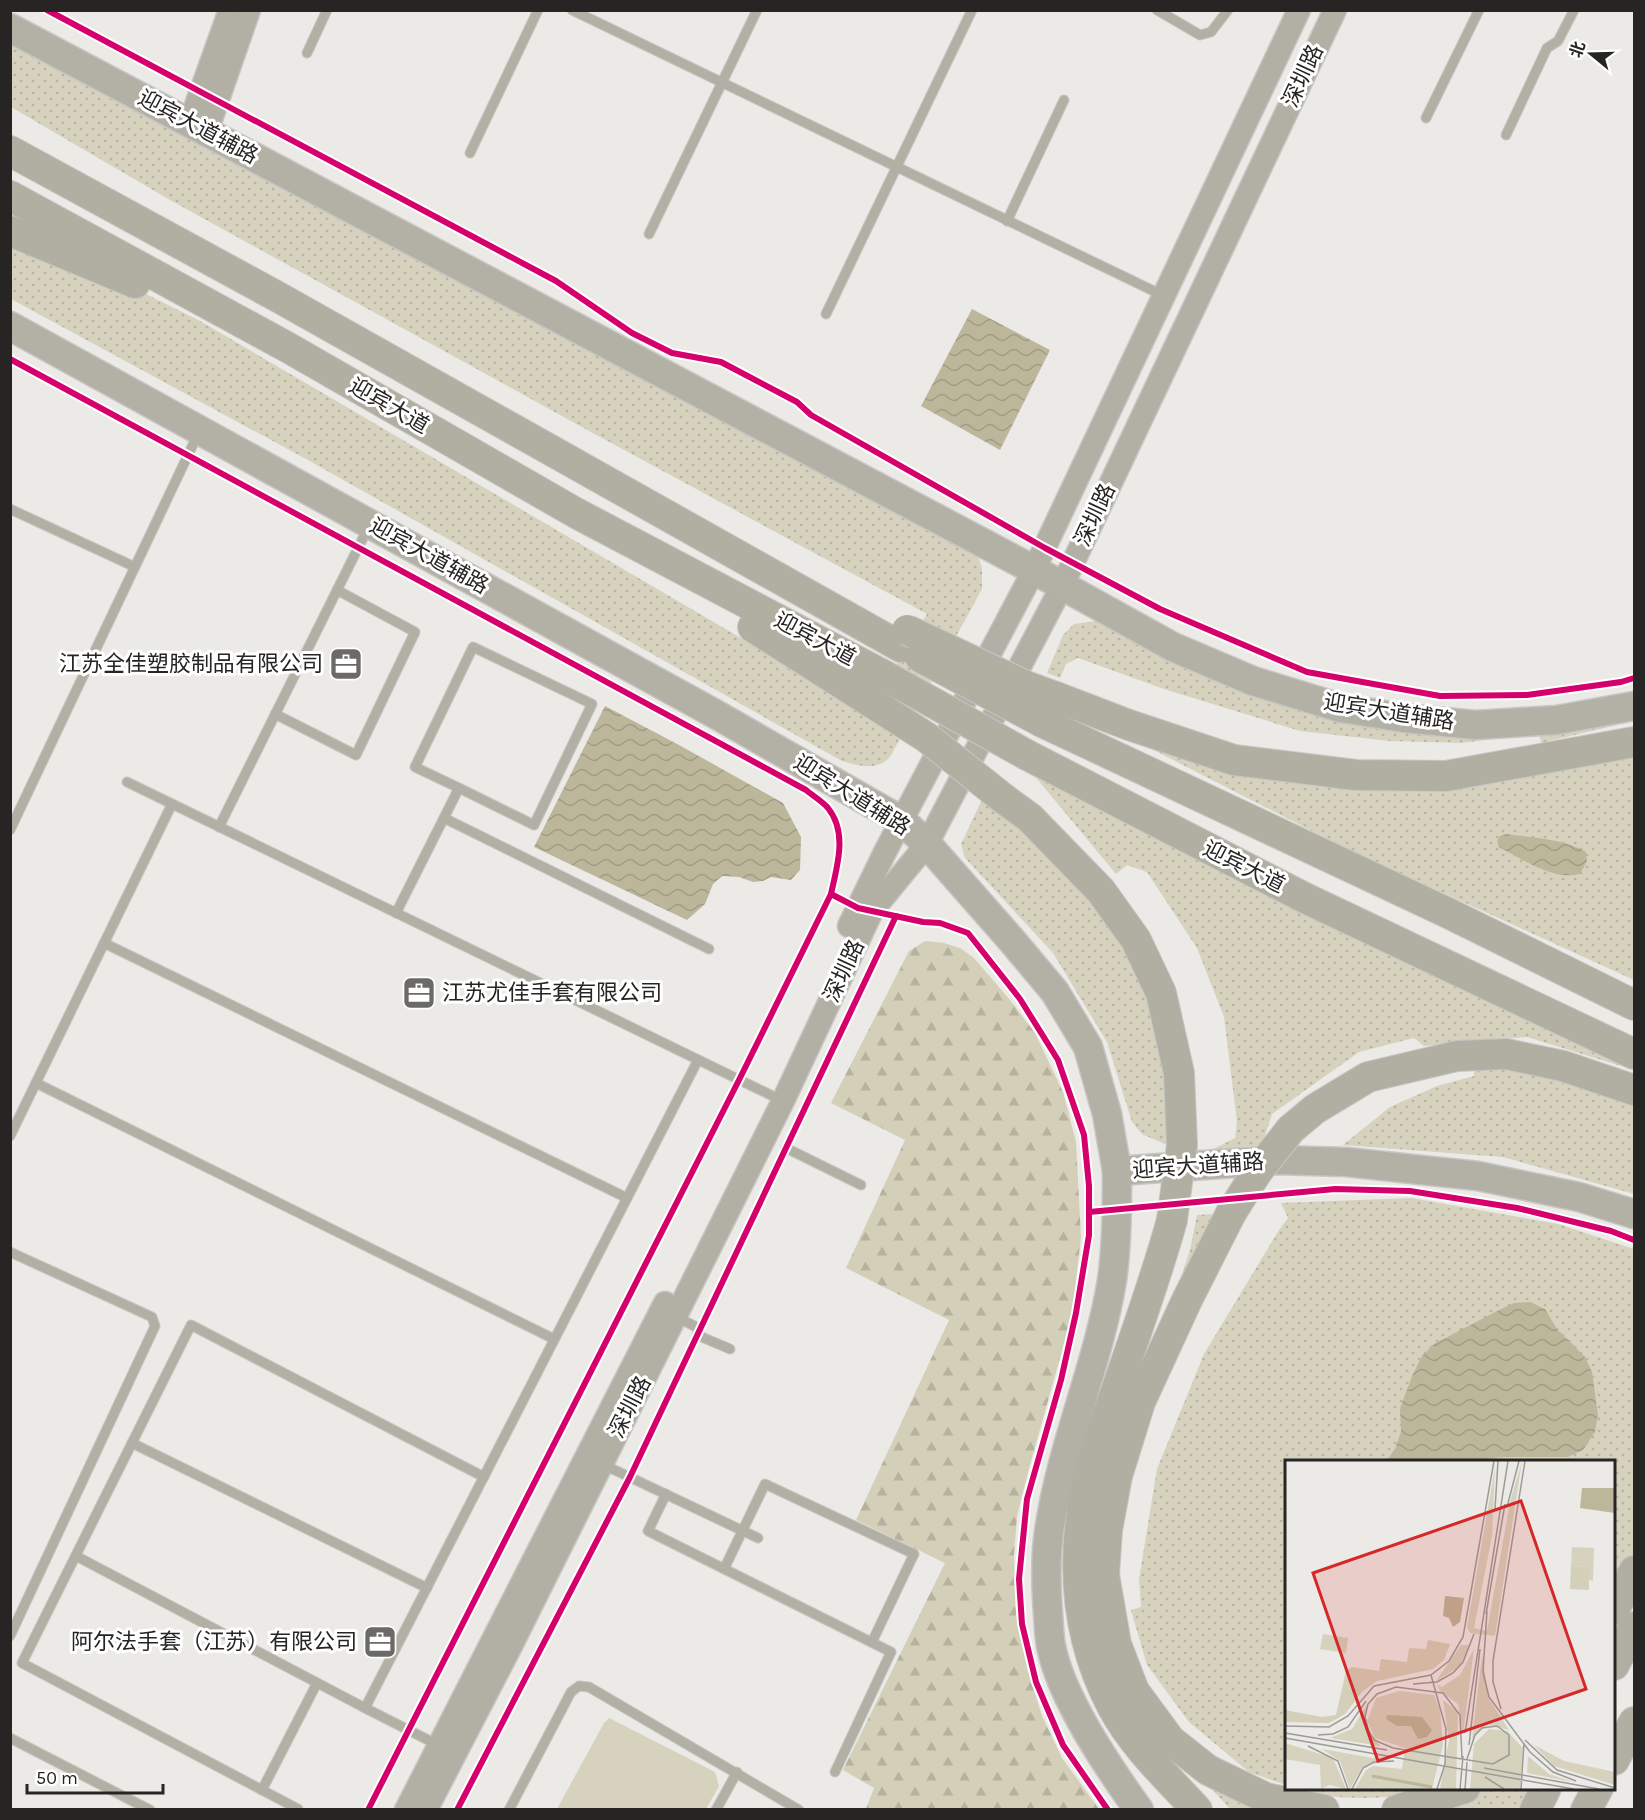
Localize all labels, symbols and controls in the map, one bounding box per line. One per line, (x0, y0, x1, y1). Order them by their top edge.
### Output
north arrow (1561, 24, 1621, 84)
text: 北 (1566, 39, 1589, 60)
street label: 深圳路 (1277, 41, 1329, 111)
street label: 迎宾大道辅路 (134, 85, 262, 169)
street label: 迎宾大道 (344, 373, 434, 439)
street label: 深圳路 (1069, 480, 1121, 550)
street label: 迎宾大道辅路 (365, 513, 493, 599)
street label: 迎宾大道 (770, 607, 860, 671)
office icon: 江苏全佳塑胶制品有限公司 (328, 646, 364, 682)
place label: 江苏全佳塑胶制品有限公司 (59, 651, 323, 677)
street label: 迎宾大道辅路 (1322, 689, 1456, 735)
street label: 迎宾大道辅路 (789, 749, 915, 841)
street label: 迎宾大道 (1199, 835, 1289, 899)
street label: 深圳路 (818, 936, 870, 1006)
office icon: 江苏尤佳手套有限公司 (401, 975, 437, 1011)
place label: 江苏尤佳手套有限公司 (442, 980, 662, 1006)
street label: 迎宾大道辅路 (1131, 1148, 1265, 1184)
street label: 深圳路 (603, 1372, 657, 1442)
inset map (1285, 1460, 1615, 1790)
office icon: 阿尔法手套（江苏）有限公司 (362, 1624, 398, 1660)
place label: 阿尔法手套（江苏）有限公司 (71, 1629, 357, 1655)
scale bar (27, 1757, 164, 1795)
text: 50 m (36, 1767, 78, 1789)

